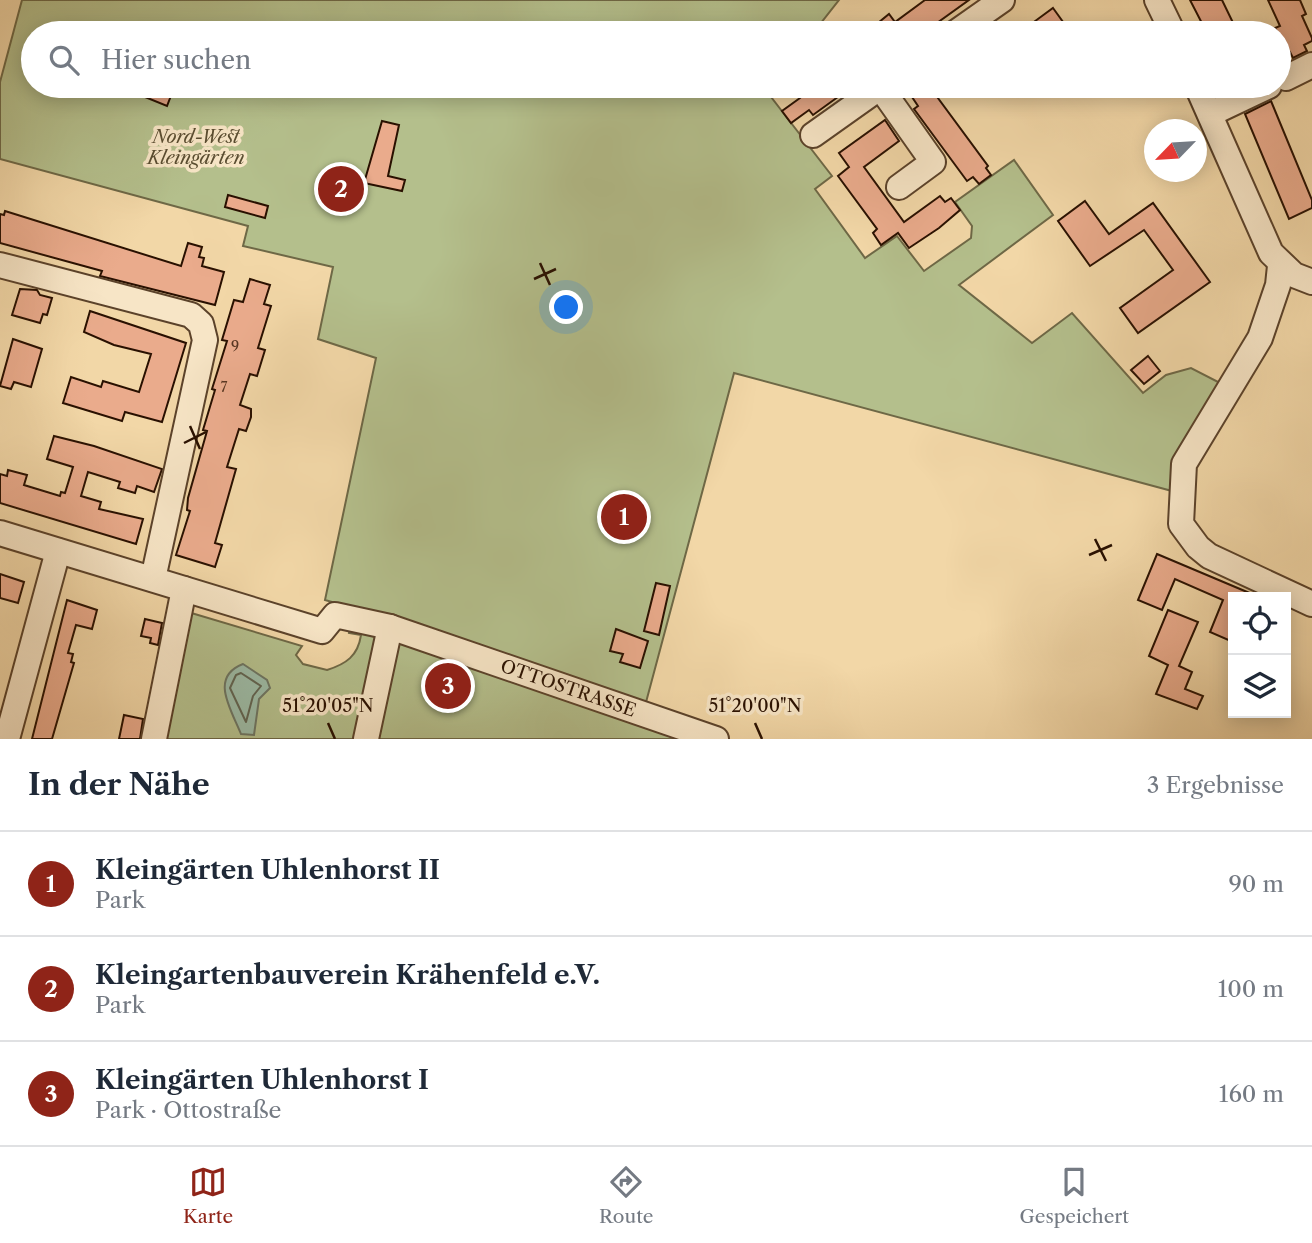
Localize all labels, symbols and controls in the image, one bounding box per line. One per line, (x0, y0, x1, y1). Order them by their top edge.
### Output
search box (21, 21, 1291, 98)
icon: search (45, 41, 83, 79)
text: Hier suchen (101, 44, 251, 76)
north arrow (1144, 119, 1207, 182)
park label: Nord-West Kleingärten (146, 126, 245, 169)
pin: 2 (318, 163, 364, 215)
your location (549, 290, 583, 324)
house number: 9 (231, 337, 239, 355)
house number: 7 (221, 378, 228, 396)
pin: 1 (601, 491, 647, 543)
map controls (1228, 592, 1291, 718)
button: locate (1228, 592, 1291, 655)
street label: OTTOSTRASSE (498, 655, 639, 722)
button: layers (1228, 655, 1291, 718)
pin: 3 (425, 660, 471, 712)
text: 51°20'05"N (282, 695, 374, 717)
text: 51°20'00"N (708, 695, 802, 717)
text: In der Nähe (28, 766, 210, 803)
text: 3 Ergebnisse (1147, 771, 1284, 799)
text: Kleingärten Uhlenhorst II (95, 854, 440, 886)
text: 1 (46, 870, 56, 898)
text: 90 m (1228, 870, 1284, 898)
text: Park (95, 886, 145, 914)
text: Kleingartenbauverein Krähenfeld e.V. (95, 959, 600, 991)
text: 2 (44, 975, 58, 1003)
text: 100 m (1218, 975, 1284, 1003)
text: Park (95, 991, 145, 1019)
text: Kleingärten Uhlenhorst I (95, 1064, 429, 1096)
text: 3 (45, 1080, 58, 1108)
text: 160 m (1219, 1080, 1284, 1108)
text: Park · Ottostraße (95, 1096, 281, 1124)
tab: Karte (183, 1163, 233, 1228)
tab: Route (599, 1163, 654, 1228)
tab: Gespeichert (1019, 1163, 1129, 1228)

